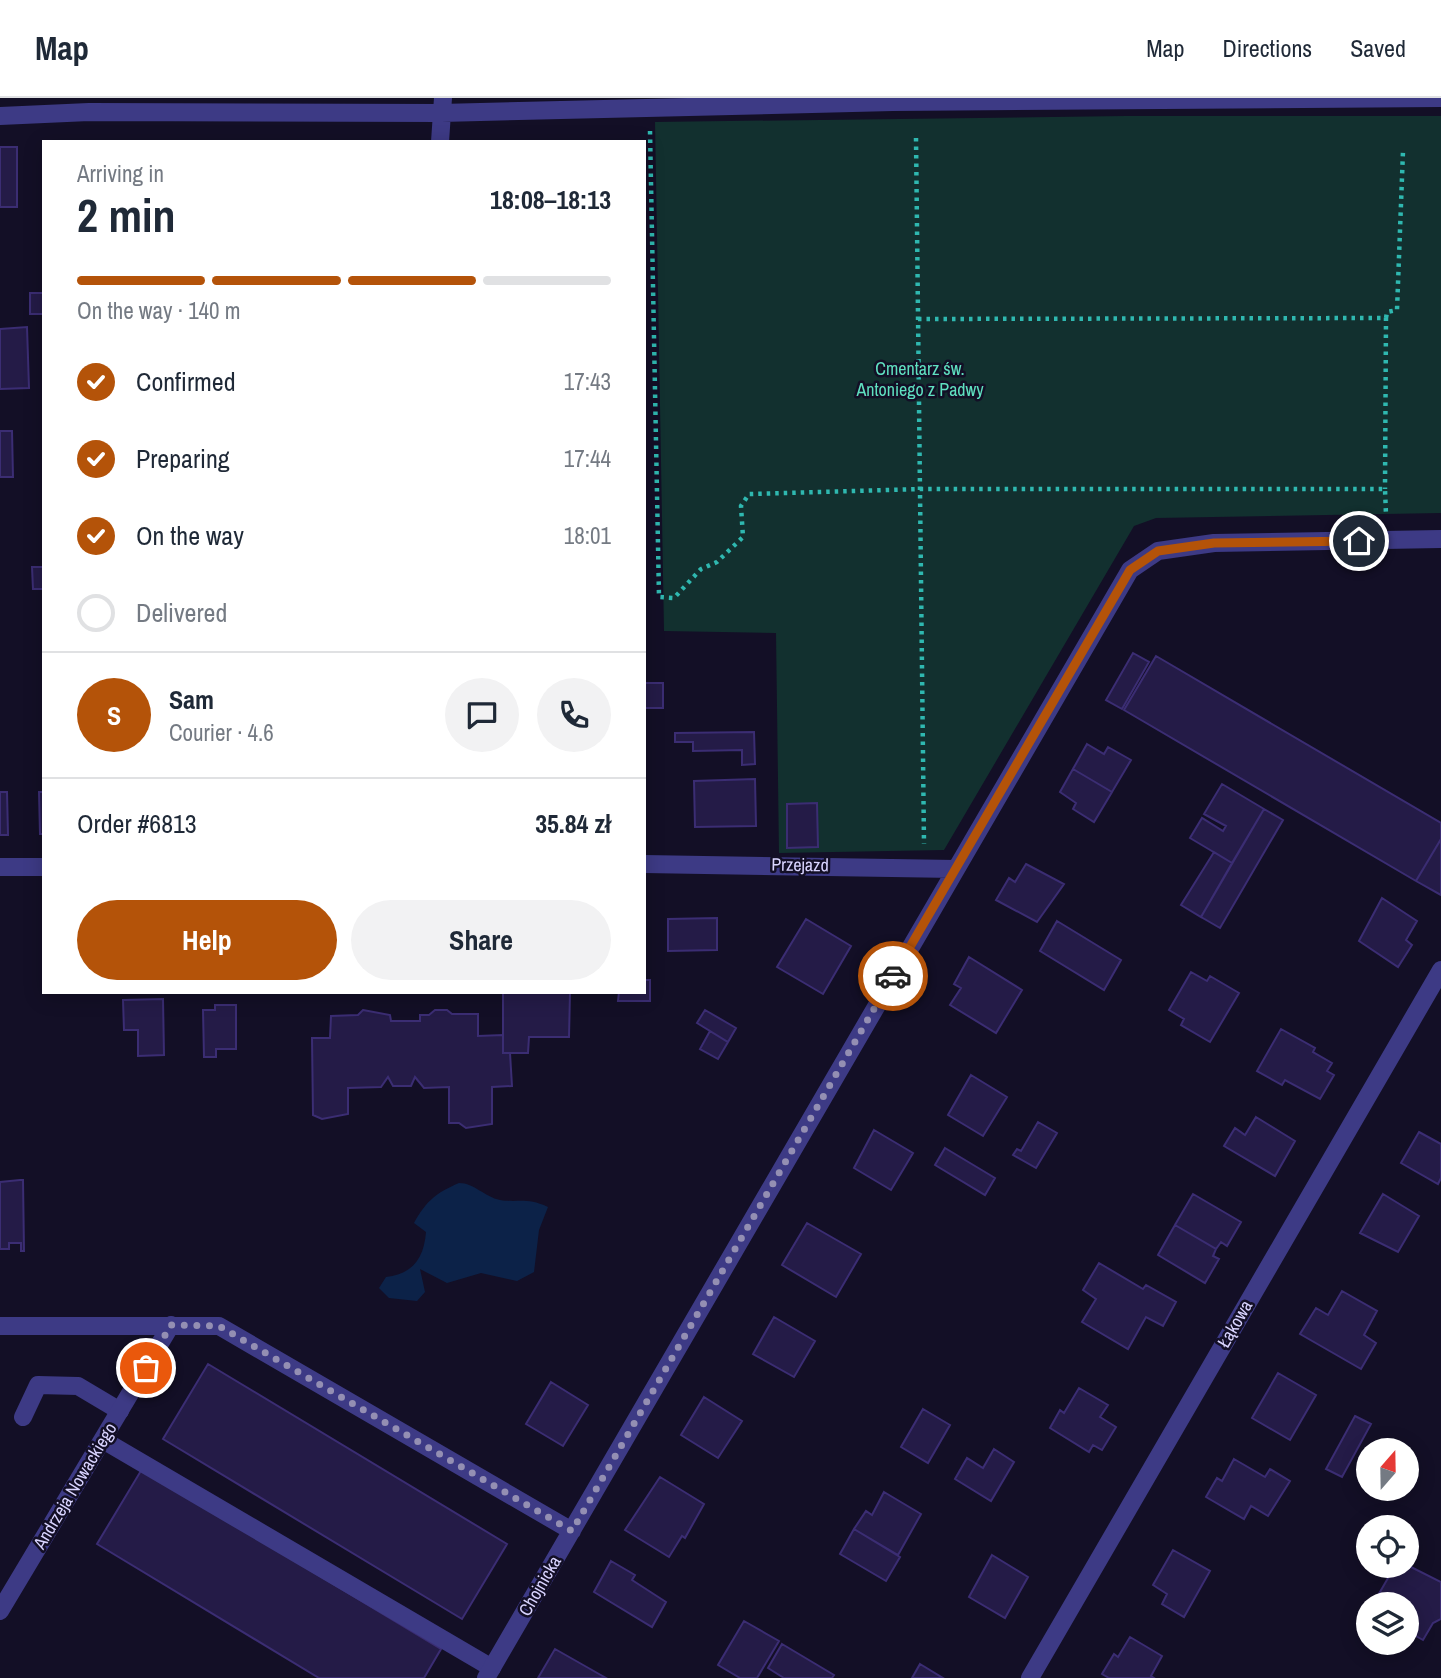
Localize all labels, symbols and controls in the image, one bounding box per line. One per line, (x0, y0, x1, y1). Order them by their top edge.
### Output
text: Map (35, 26, 89, 70)
text: Map (1146, 32, 1184, 64)
text: Directions (1222, 32, 1312, 64)
text: Saved (1350, 32, 1406, 64)
text: Arriving in (77, 158, 164, 189)
text: 18:08–18:13 (490, 182, 611, 217)
text: 2 min (77, 184, 176, 246)
text: On the way · 140 m (77, 295, 241, 326)
park label: Cmentarz św. Antoniego z Padwy (855, 356, 984, 402)
icon: check (77, 363, 115, 401)
text: Confirmed (136, 364, 236, 399)
text: 17:43 (564, 366, 611, 397)
icon: check (77, 440, 115, 478)
text: Preparing (136, 441, 230, 476)
text: 17:44 (564, 443, 611, 474)
pin (1329, 511, 1389, 571)
icon: check (77, 517, 115, 555)
text: On the way (136, 518, 244, 553)
text: 18:01 (564, 520, 611, 551)
icon: home (1340, 522, 1378, 560)
text: Delivered (136, 595, 227, 630)
button: chat (445, 678, 519, 752)
button: phone (537, 678, 611, 752)
text: Sam (169, 682, 214, 717)
text: S (107, 698, 121, 733)
text: Courier · 4.6 (169, 717, 274, 748)
text: Order #6813 (77, 806, 197, 841)
text: 35.84 zł (535, 806, 611, 841)
street label: Przejazd (771, 852, 829, 877)
button: Help (77, 900, 337, 980)
button: Share (351, 900, 611, 980)
courier (858, 941, 928, 1011)
icon: car (874, 957, 912, 995)
street label: Łąkowa (1211, 1295, 1258, 1352)
pin (116, 1338, 176, 1398)
icon: bag (127, 1349, 165, 1387)
street label: Andrzeja Nowackiego (26, 1418, 122, 1555)
north arrow (1356, 1438, 1419, 1502)
map controls (1356, 1438, 1419, 1655)
button: locate (1356, 1515, 1419, 1578)
street label: Chojnicka (512, 1551, 567, 1620)
button: layers (1356, 1592, 1419, 1655)

